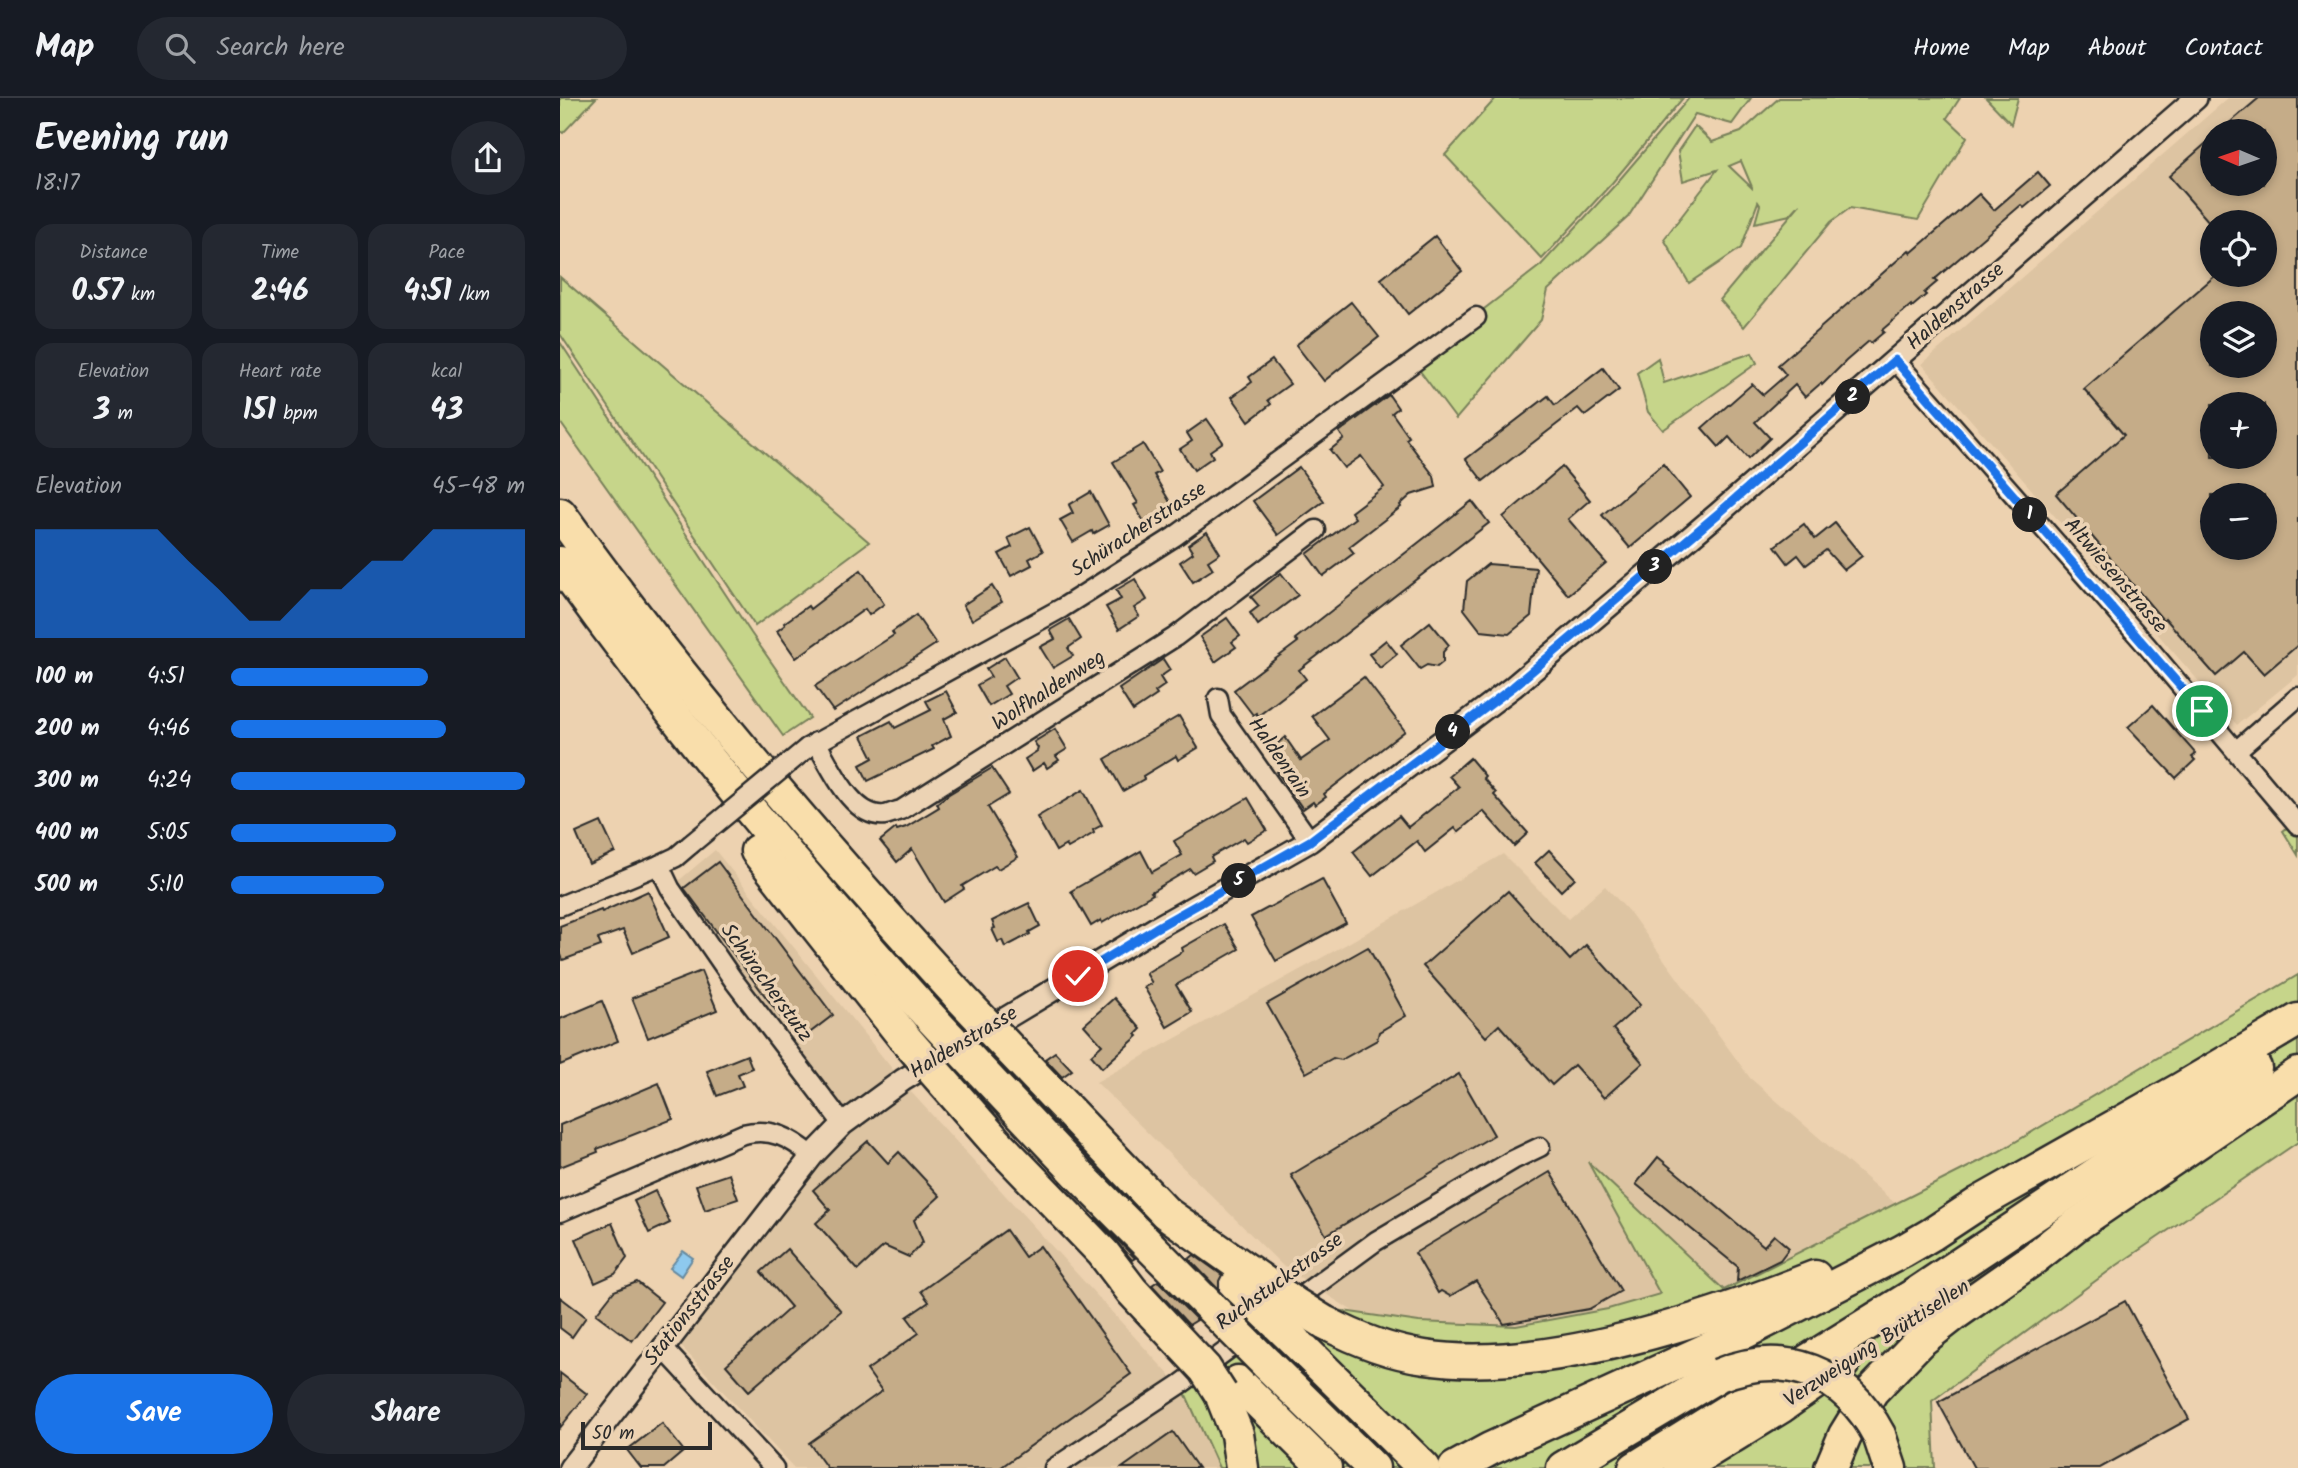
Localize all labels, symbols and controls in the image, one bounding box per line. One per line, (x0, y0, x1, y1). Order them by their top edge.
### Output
search box (137, 17, 627, 80)
text: Map (35, 22, 95, 75)
text: Search here (217, 27, 345, 69)
icon: search (161, 29, 199, 67)
text: Home (1913, 29, 1970, 68)
text: Map (2008, 29, 2050, 68)
text: About (2088, 29, 2146, 68)
text: Contact (2184, 29, 2263, 68)
text: Evening run (35, 110, 229, 170)
north arrow (2200, 119, 2277, 196)
map controls (2200, 119, 2277, 560)
button: share (451, 121, 525, 195)
text: 18:17 (35, 166, 80, 202)
button: locate (2200, 210, 2277, 287)
text: Distance (79, 238, 147, 268)
text: Time (261, 238, 299, 268)
text: Pace (429, 238, 465, 268)
street label: Haldenstrasse (1899, 254, 2013, 359)
text: 0.57 (72, 268, 123, 316)
text: 2:46 (251, 268, 309, 316)
text: 4:51 (403, 268, 451, 316)
text: km (123, 280, 155, 310)
text: /km (451, 280, 490, 310)
button: layers (2200, 301, 2277, 378)
text: Elevation (77, 357, 149, 387)
text: Heart rate (239, 357, 321, 387)
text: kcal (431, 357, 462, 387)
pin: 2 (1836, 380, 1870, 414)
text: 2 (1847, 381, 1858, 411)
text: 3 (94, 387, 110, 435)
text: 151 (242, 387, 276, 435)
text: 43 (430, 387, 463, 435)
button: + (2200, 392, 2277, 469)
text: m (110, 399, 133, 429)
text: bpm (276, 399, 318, 429)
text: Elevation (35, 469, 122, 505)
text: 45–48 m (432, 469, 525, 505)
street label: Schüracherstrasse (1064, 473, 1214, 587)
button: − (2200, 483, 2277, 560)
pin: 1 (2012, 498, 2048, 532)
text: 1 (2027, 499, 2032, 529)
street label: Altwiesenstrasse (2055, 510, 2176, 642)
pin: 3 (1638, 550, 1672, 584)
text: 3 (1649, 551, 1660, 581)
street label: Wolfhaldenweg (986, 642, 1112, 740)
text: 100 m (35, 659, 93, 695)
text: 4:51 (147, 659, 185, 695)
pin (2172, 681, 2232, 741)
icon: arrive (2183, 692, 2221, 730)
street label: Haldenrain (1239, 710, 1319, 806)
text: 200 m (35, 711, 100, 747)
text: 4:46 (147, 711, 191, 747)
pin: 4 (1436, 714, 1470, 750)
text: 4 (1447, 716, 1458, 746)
text: 300 m (35, 763, 99, 799)
text: 4:24 (147, 763, 191, 799)
text: 400 m (35, 815, 99, 851)
text: 5:05 (147, 815, 189, 851)
pin: 5 (1222, 864, 1256, 898)
text: 5 (1234, 865, 1243, 895)
text: 500 m (35, 867, 98, 903)
text: 5:10 (147, 867, 184, 903)
street label: Schüracherstutz (711, 917, 821, 1049)
pin (1048, 946, 1108, 1006)
icon: check (1059, 957, 1097, 995)
street label: Haldenstrasse (903, 997, 1025, 1088)
street label: Ruchstuckstrasse (1209, 1224, 1351, 1340)
street label: Stationsstrasse (636, 1248, 744, 1374)
street label: Verzweigung Brüttisellen (1777, 1271, 1977, 1417)
button: Save (35, 1374, 273, 1454)
button: Share (287, 1374, 525, 1454)
scale bar (581, 1419, 712, 1451)
text: 50 m (592, 1419, 634, 1449)

